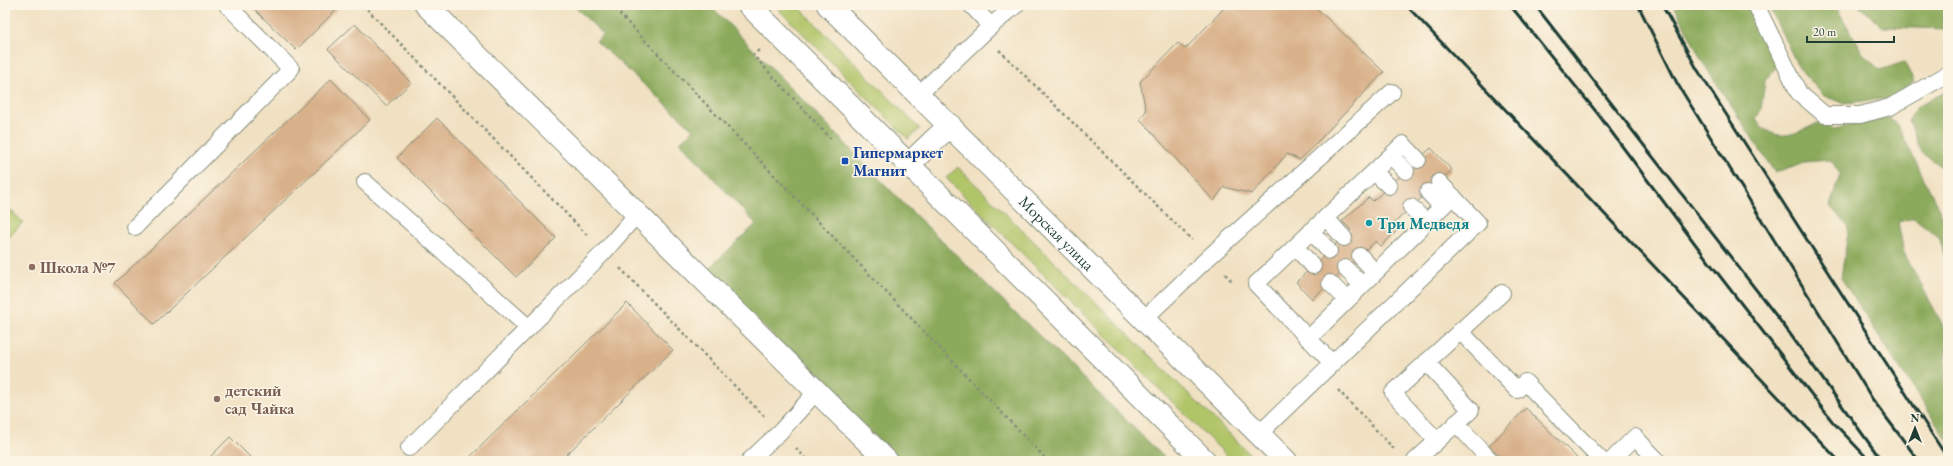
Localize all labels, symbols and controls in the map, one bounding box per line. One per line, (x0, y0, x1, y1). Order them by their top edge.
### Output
scale bar (1807, 18, 1894, 44)
text: 20 m (1813, 24, 1837, 40)
place label: Гипермаркет Магнит (853, 142, 944, 181)
marker: Гипермаркет Магнит (840, 156, 850, 166)
street label: Морская улица (1014, 191, 1099, 276)
place label: Три Медведя (1377, 213, 1470, 234)
marker: Три Медведя (1364, 218, 1374, 228)
place label: Школа №7 (40, 257, 116, 278)
marker: Школа №7 (27, 262, 37, 272)
place label: детский сад Чайка (225, 380, 295, 419)
marker: детский сад Чайка (212, 394, 222, 404)
north arrow (1895, 408, 1935, 448)
text: N (1911, 411, 1920, 425)

